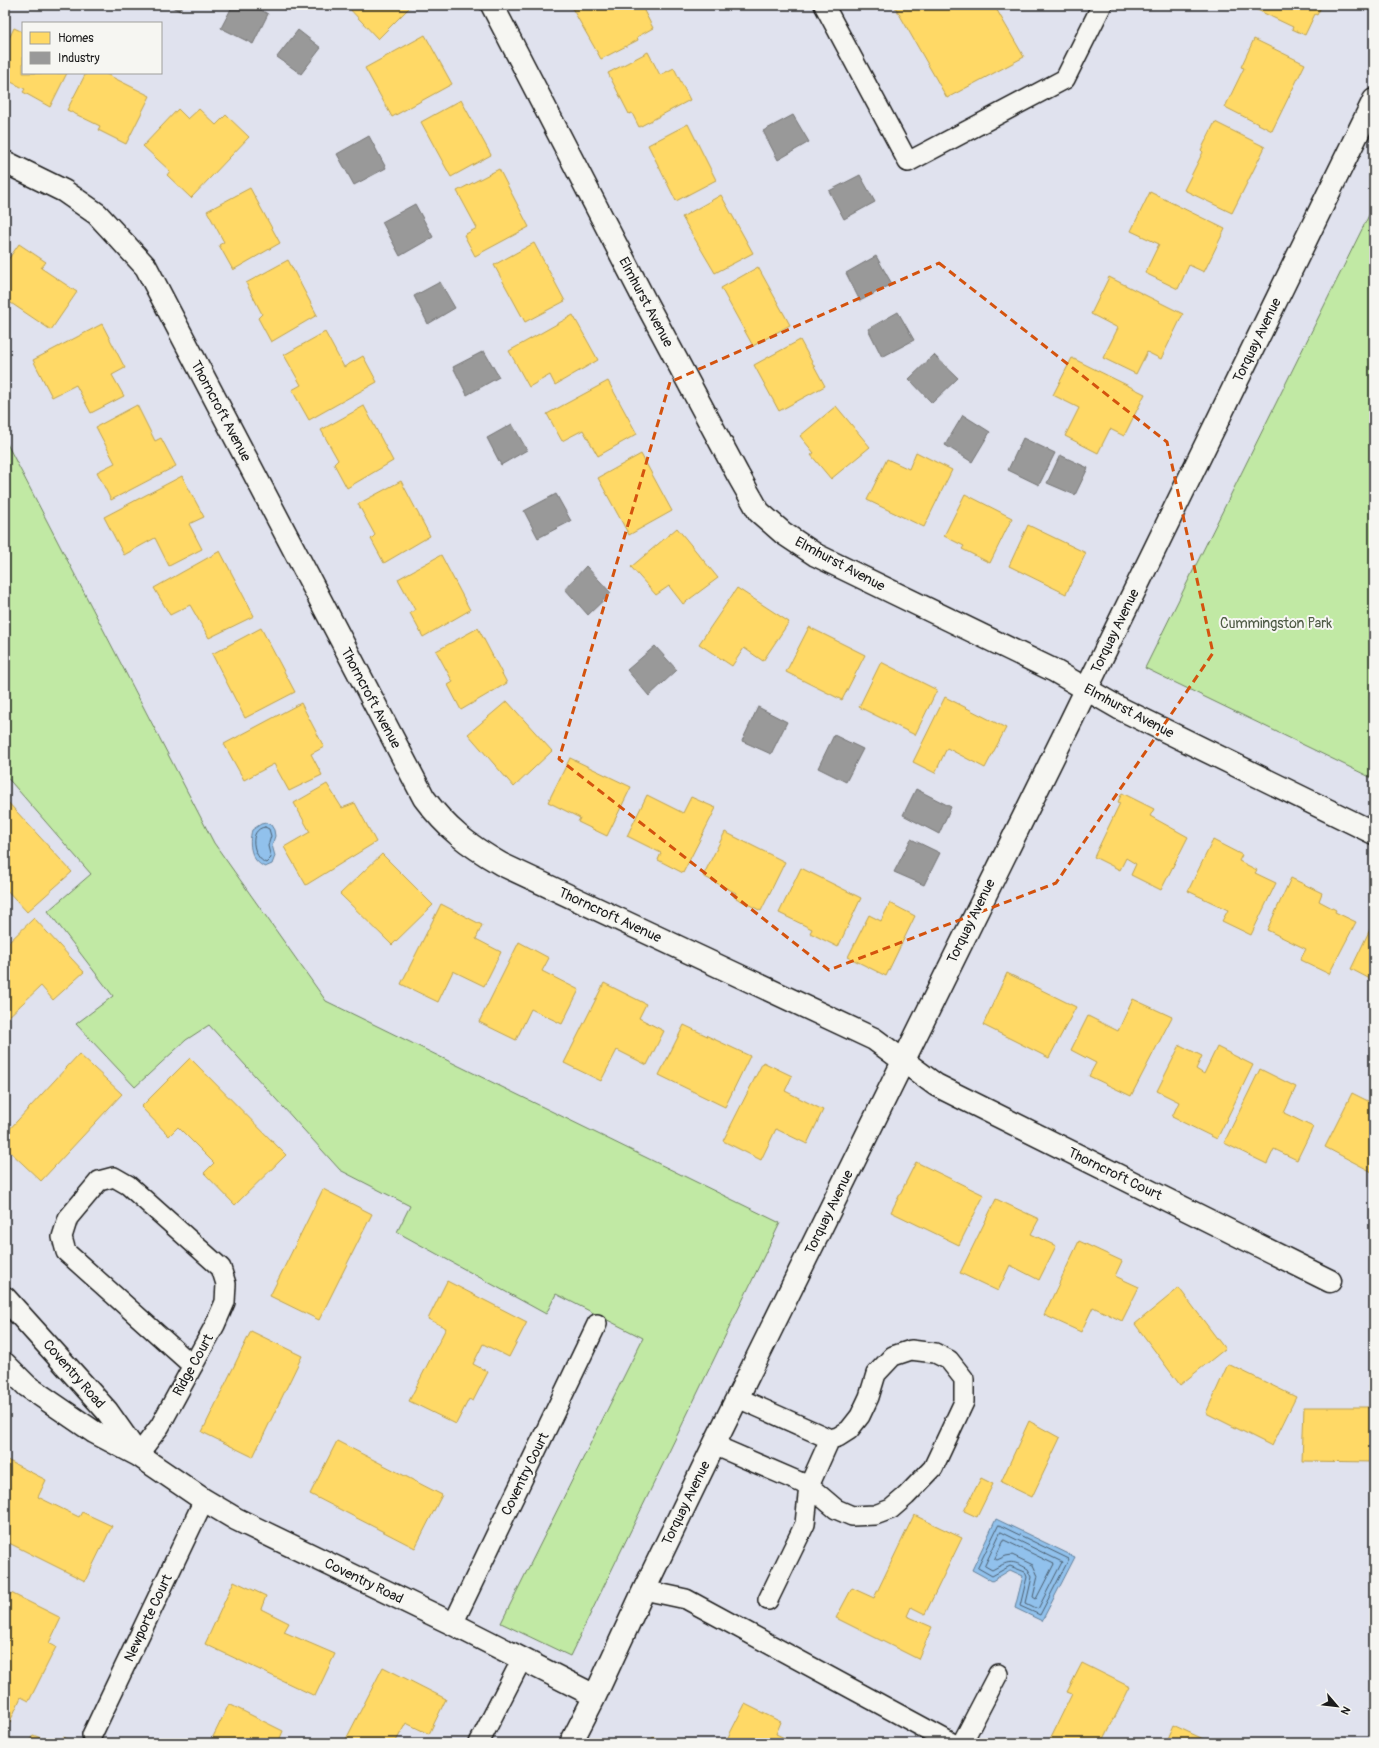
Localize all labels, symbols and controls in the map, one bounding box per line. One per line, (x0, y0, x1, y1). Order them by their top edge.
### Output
legend (22, 22, 162, 74)
text: Homes (58, 31, 94, 46)
text: Industry (58, 51, 100, 66)
street label: Elmhurst Avenue (615, 254, 677, 350)
street label: Torquay Avenue (1229, 295, 1285, 385)
street label: Thorncroft Avenue (187, 358, 255, 464)
street label: Elmhurst Avenue (792, 533, 888, 595)
street label: Torquay Avenue (1087, 586, 1143, 676)
park label: Cummingston Park (1220, 615, 1332, 632)
street label: Thorncroft Avenue (337, 645, 405, 751)
street label: Elmhurst Avenue (1081, 680, 1177, 742)
street label: Torquay Avenue (943, 876, 999, 966)
street label: Thorncroft Avenue (556, 884, 664, 946)
street label: Thorncroft Court (1065, 1144, 1165, 1204)
street label: Torquay Avenue (801, 1167, 857, 1257)
street label: Ridge Court (169, 1331, 217, 1399)
street label: Coventry Road (40, 1336, 109, 1412)
street label: Coventry Court (498, 1429, 553, 1518)
street label: Torquay Avenue (658, 1458, 714, 1548)
street label: Coventry Road (322, 1555, 406, 1607)
street label: Newporte Court (120, 1571, 176, 1664)
north arrow (1317, 1686, 1357, 1726)
text: N (1338, 1704, 1353, 1717)

